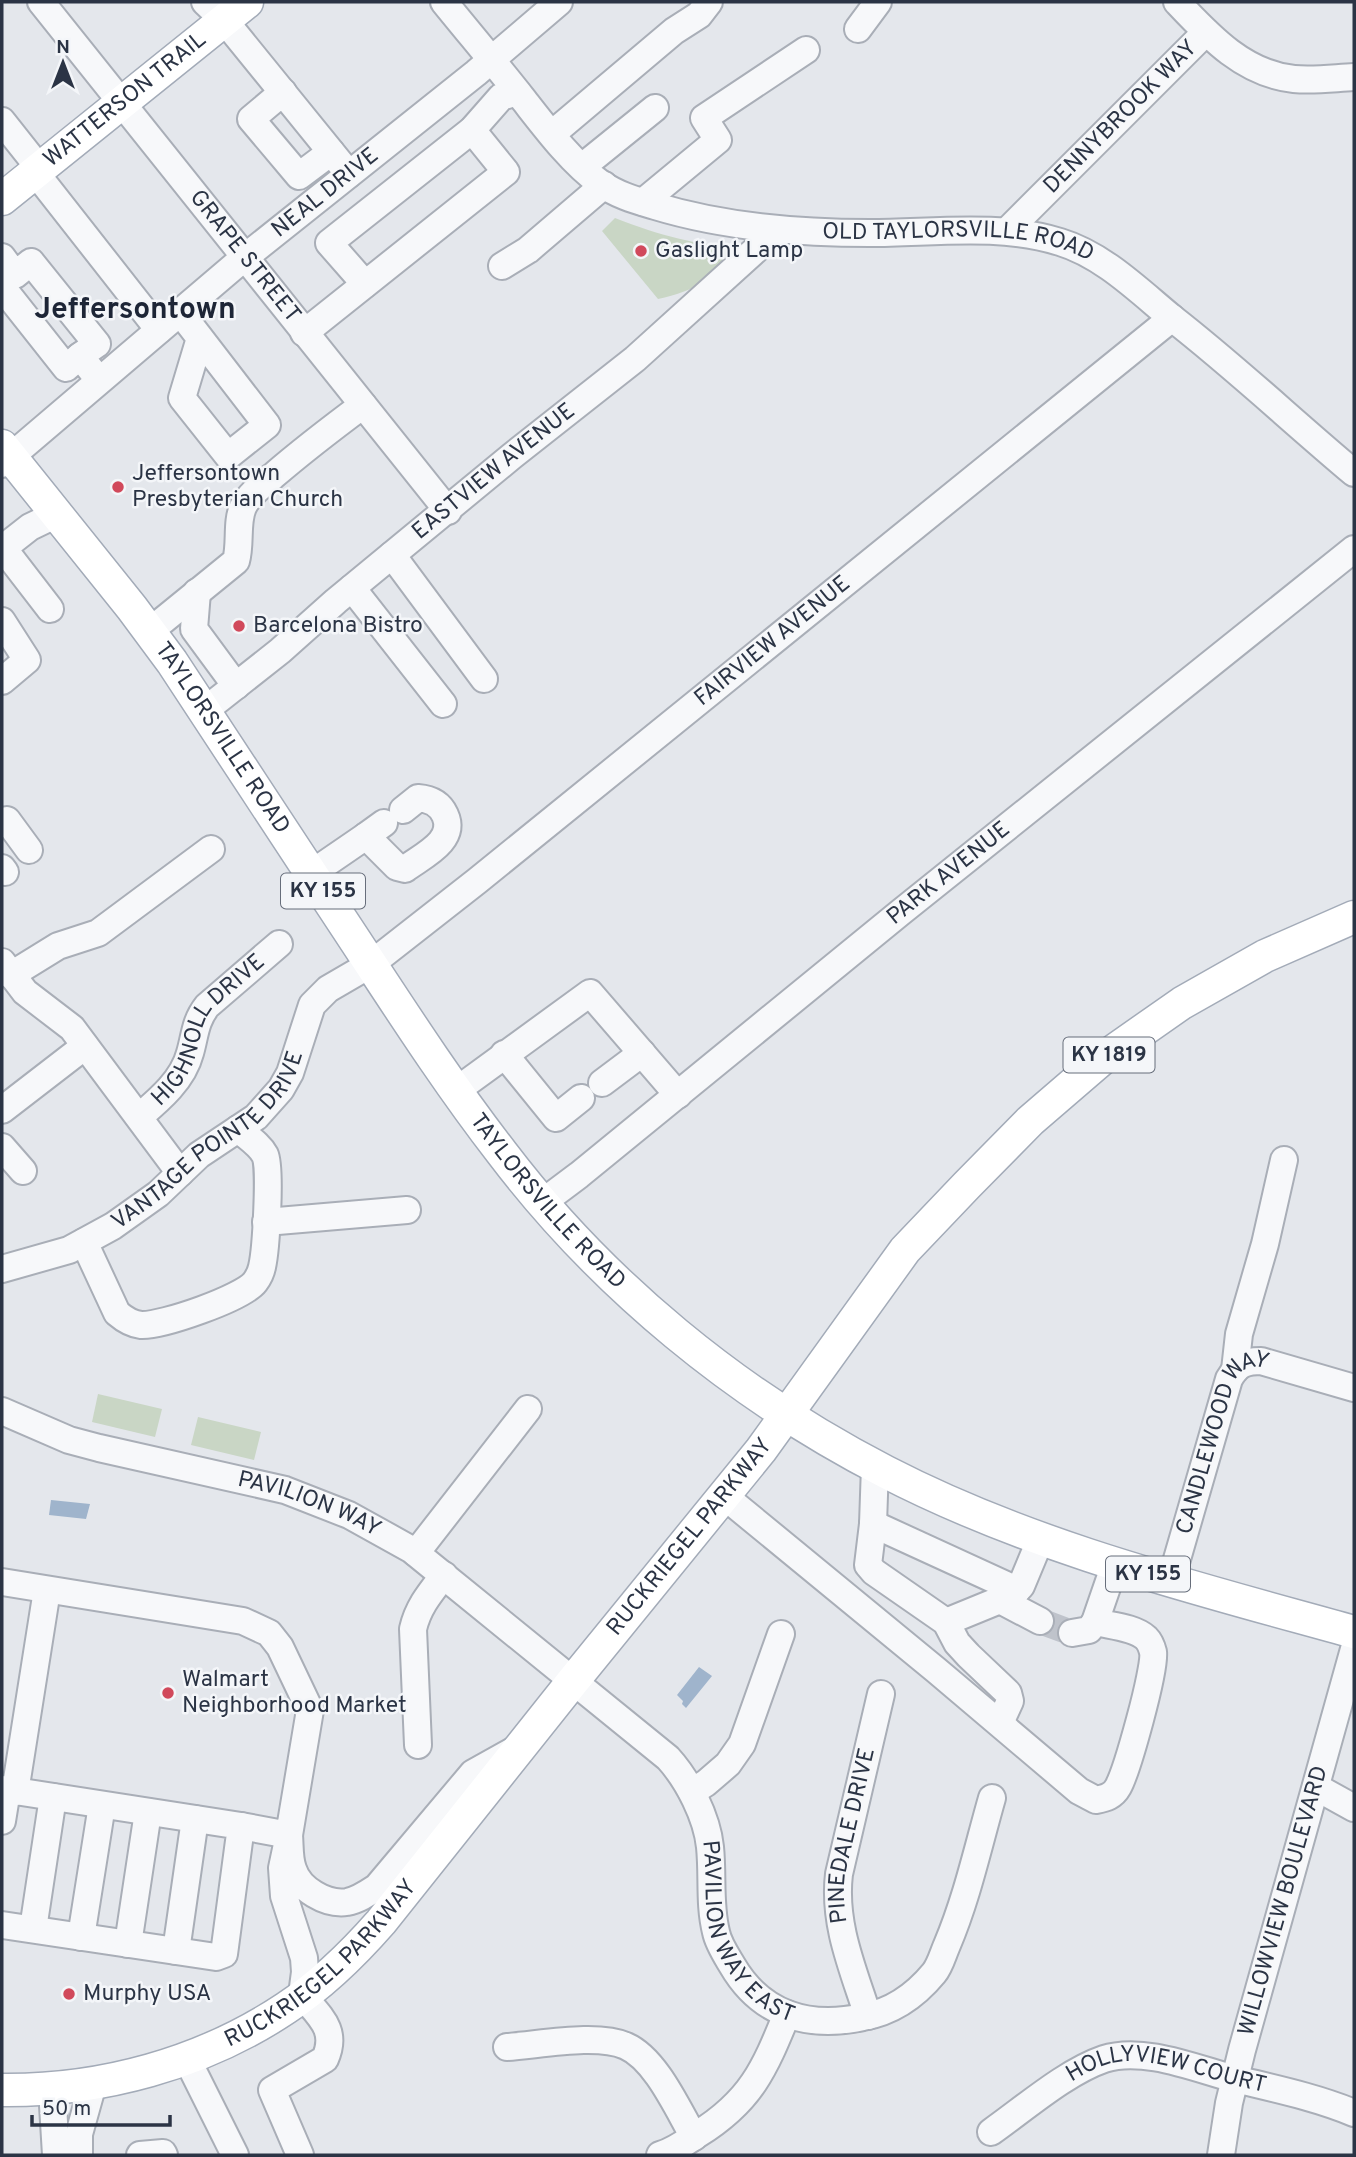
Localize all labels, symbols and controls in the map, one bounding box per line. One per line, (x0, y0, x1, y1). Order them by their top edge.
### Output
street label: WATTERSON TRAIL (37, 27, 211, 175)
north arrow (28, 28, 98, 98)
street label: DENNYBROOK WAY (1038, 34, 1204, 200)
street label: NEAL DRIVE (266, 142, 385, 245)
street label: GRAPE STREET (183, 184, 307, 329)
street label: OLD TAYLORSVILLE ROAD (822, 216, 1099, 269)
place label: Gaslight Lamp (655, 237, 803, 266)
marker: Gaslight Lamp (633, 243, 649, 259)
district label: Jeffersontown (34, 292, 236, 329)
street label: EASTVIEW AVENUE (406, 397, 581, 547)
place label: Jeffersontown Presbyterian Church (132, 460, 343, 515)
marker: Jeffersontown Presbyterian Church (110, 479, 126, 495)
street label: FAIRVIEW AVENUE (689, 570, 856, 713)
place label: Barcelona Bistro (253, 612, 423, 641)
marker: Barcelona Bistro (231, 618, 247, 634)
street label: TAYLORSVILLE ROAD (148, 636, 296, 840)
street label: PARK AVENUE (881, 816, 1016, 932)
road number: KY 155 (281, 874, 365, 908)
street label: HIGHNOLL DRIVE (146, 948, 271, 1113)
road number: KY 1819 (1064, 1038, 1154, 1072)
street label: VANTAGE POINTE DRIVE (106, 1047, 311, 1237)
street label: TAYLORSVILLE ROAD (463, 1108, 631, 1296)
street label: CANDLEWOOD WAY (1170, 1345, 1272, 1538)
street label: RUCKRIEGEL PARKWAY (601, 1433, 779, 1642)
street label: PAVILION WAY (235, 1465, 386, 1544)
road number: KY 155 (1106, 1556, 1190, 1592)
place label: Walmart Neighborhood Market (182, 1666, 407, 1721)
marker: Walmart Neighborhood Market (160, 1685, 176, 1701)
street label: PINEDALE DRIVE (823, 1745, 882, 1925)
street label: WILLOWVIEW BOULEVARD (1232, 1763, 1335, 2039)
street label: PAVILION WAY EAST (695, 1839, 799, 2030)
street label: RUCKRIEGEL PARKWAY (220, 1874, 424, 2055)
place label: Murphy USA (83, 1980, 211, 2009)
marker: Murphy USA (61, 1986, 77, 2002)
street label: HOLLYVIEW COURT (1061, 2040, 1269, 2100)
scale bar (32, 2084, 170, 2128)
text: 50 m (42, 2096, 91, 2123)

